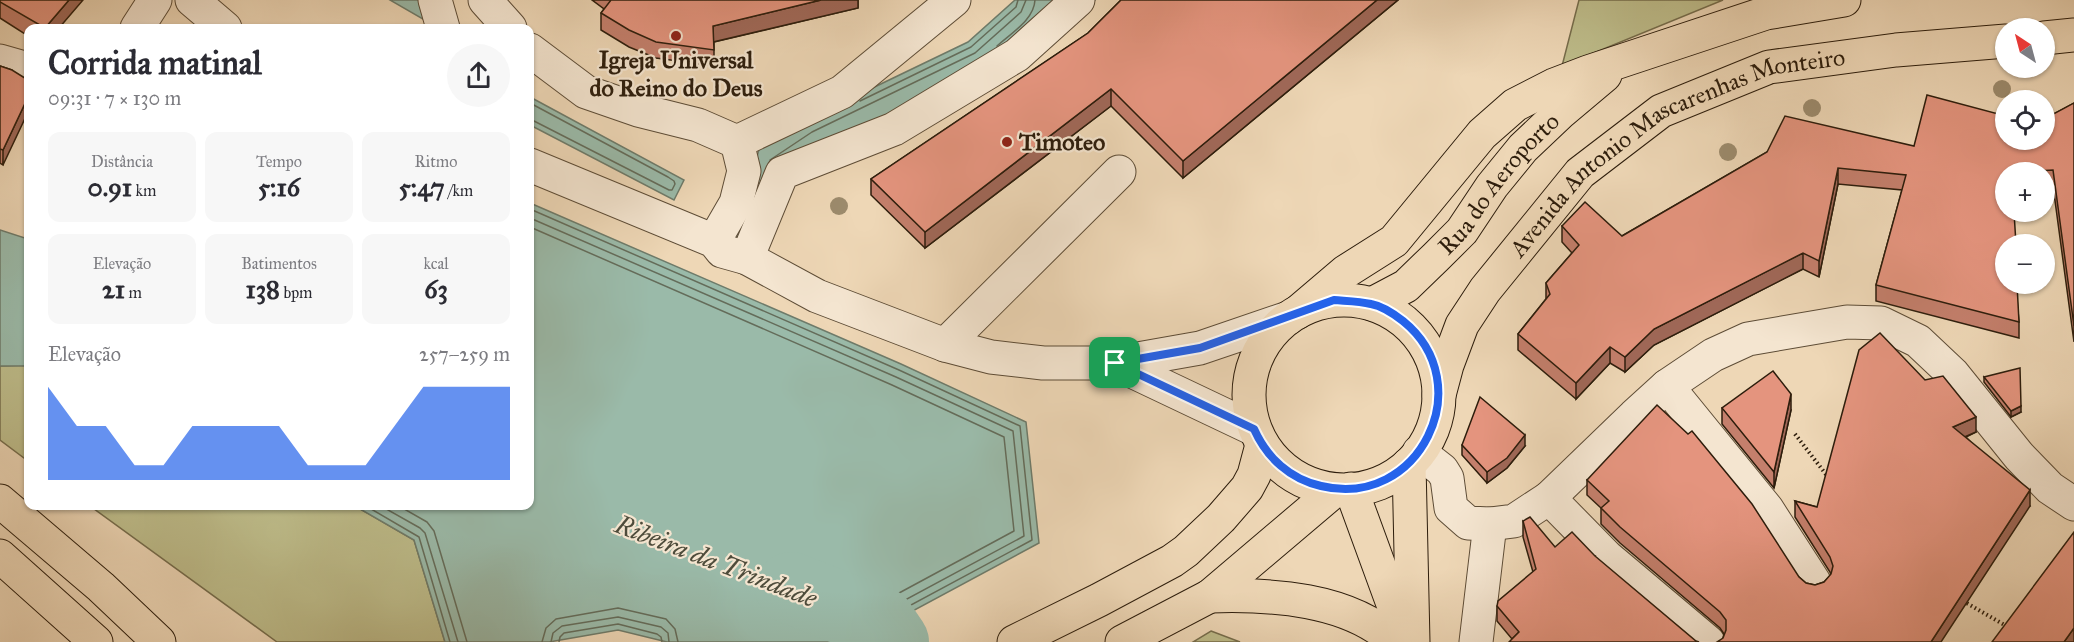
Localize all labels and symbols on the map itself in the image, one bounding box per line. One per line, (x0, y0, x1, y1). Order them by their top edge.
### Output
north arrow (1995, 18, 2055, 78)
marker: Igreja Universal do Reino do Deus (669, 29, 683, 43)
street label: Avenida Antonio Mascarenhas Monteiro (1502, 42, 1847, 264)
place label: Igreja Universal do Reino do Deus (589, 45, 763, 103)
street label: Rua do Aeroporto (1432, 106, 1566, 261)
place label: Timoteo (1018, 127, 1105, 157)
marker: Timoteo (1000, 135, 1014, 149)
pin (1089, 337, 1140, 388)
water label: Ribeira da Trindade (610, 507, 823, 615)

